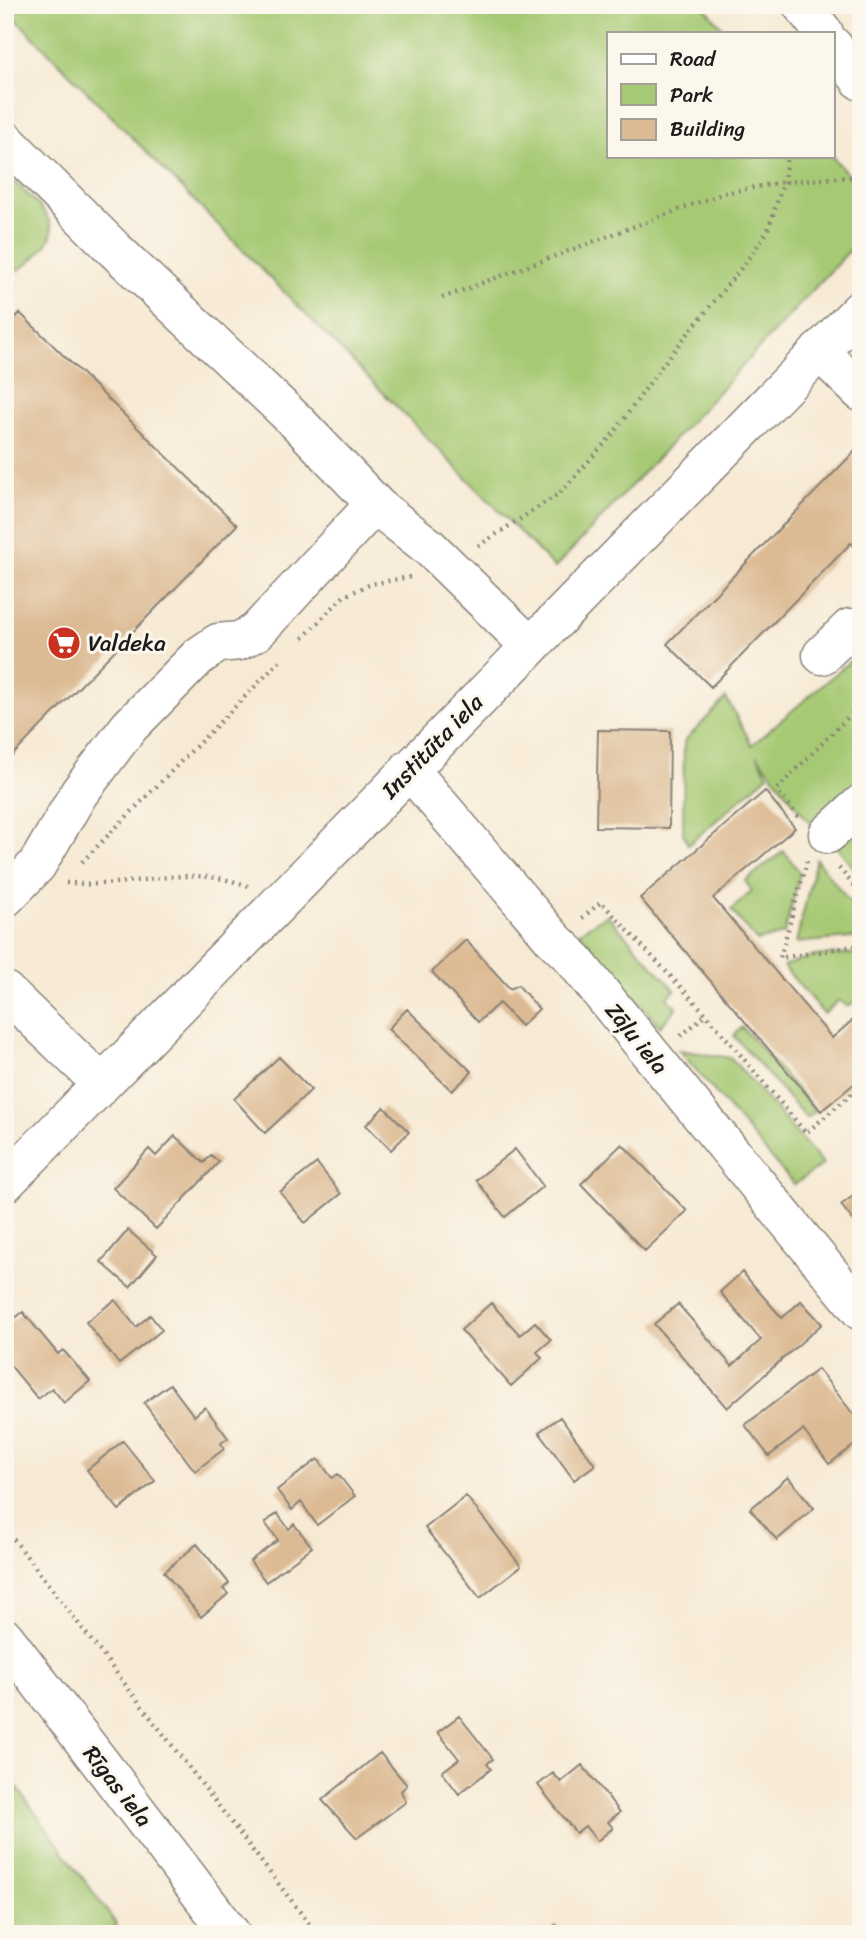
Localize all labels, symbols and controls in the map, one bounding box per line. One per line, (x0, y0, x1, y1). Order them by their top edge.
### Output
legend (607, 32, 834, 158)
text: Road (670, 40, 717, 78)
text: Park (670, 76, 713, 114)
text: Building (670, 110, 746, 148)
place label: Valdeka (88, 623, 166, 664)
supermarket icon: Valdeka (45, 624, 83, 662)
street label: Institūta iela (370, 684, 494, 809)
street label: Zāļu iela (594, 993, 679, 1084)
street label: Rīgas iela (72, 1736, 163, 1837)

